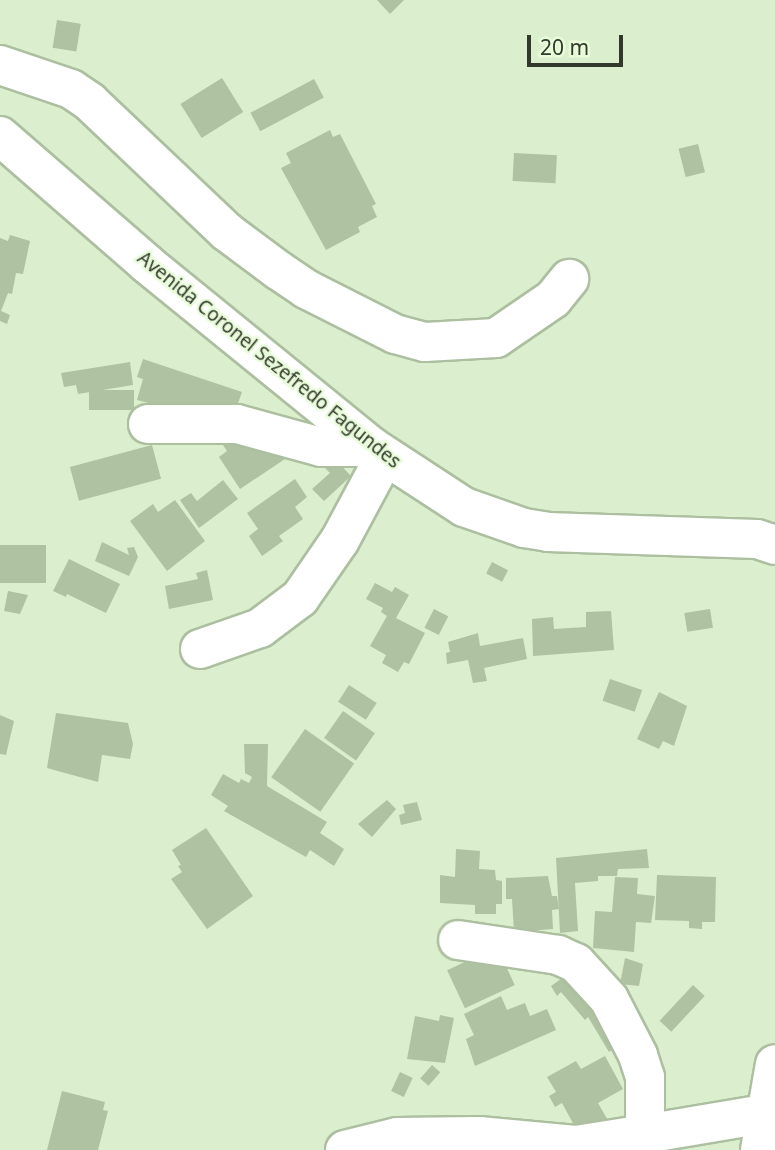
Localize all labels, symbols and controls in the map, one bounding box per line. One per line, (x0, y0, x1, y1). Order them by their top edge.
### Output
scale bar (530, 21, 626, 65)
text: 20 m (540, 33, 589, 61)
street label: Avenida Coronel Sezefredo Fagundes (133, 247, 405, 473)

